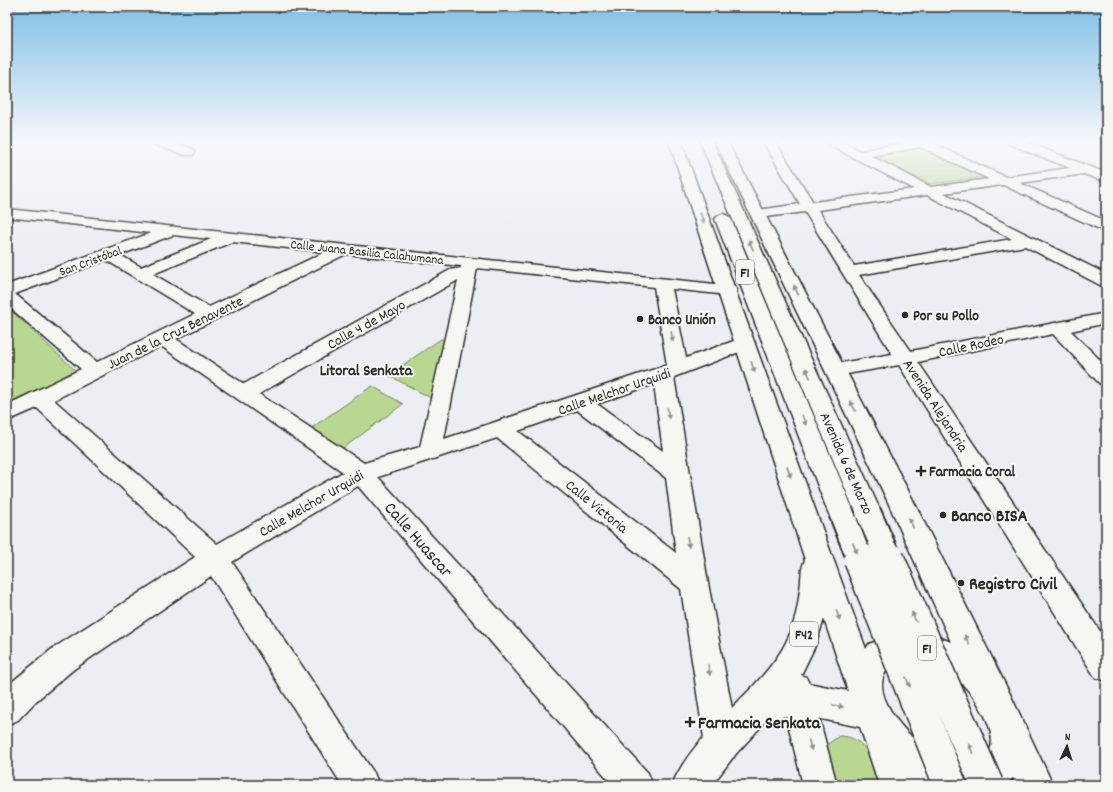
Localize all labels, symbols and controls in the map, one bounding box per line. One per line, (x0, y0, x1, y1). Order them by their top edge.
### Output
one-way arrow (699, 212, 705, 224)
street label: Calle Juana Basilia Calahumana (289, 236, 445, 271)
one-way arrow (748, 240, 754, 251)
street label: San Cristóbal (57, 242, 125, 282)
road number: F1 (736, 260, 754, 284)
one-way arrow (792, 284, 799, 296)
street label: Juan de la Cruz Benavente (104, 291, 248, 376)
street label: Calle 4 de Mayo (324, 295, 411, 356)
place label: Por su Pollo (913, 306, 979, 328)
place label: Banco Unión (648, 310, 716, 332)
marker: Por su Pollo (900, 310, 910, 320)
marker: Banco Unión (635, 314, 645, 324)
street label: Calle Rodeo (937, 329, 1006, 365)
one-way arrow (669, 330, 675, 342)
street label: Avenida Alejandria (896, 355, 973, 458)
district label: Litoral Senkata (320, 360, 414, 383)
one-way arrow (751, 361, 757, 373)
street label: Calle Melchor Urquidi (555, 363, 674, 422)
one-way arrow (804, 367, 810, 379)
one-way arrow (850, 401, 857, 412)
one-way arrow (665, 407, 671, 419)
street label: Avenida 6 de Marzo (813, 409, 878, 519)
one-way arrow (802, 415, 808, 427)
place label: Farmacia Coral (929, 462, 1016, 484)
street label: Calle Melchor Urquidi (256, 466, 369, 544)
one-way arrow (787, 466, 793, 478)
marker: Farmacia Coral (916, 466, 926, 476)
street label: Calle Victoria (560, 475, 633, 540)
street label: Calle Huascar (377, 497, 457, 584)
place label: Banco BISA (951, 505, 1028, 530)
marker: Banco BISA (938, 510, 948, 520)
one-way arrow (908, 517, 914, 528)
one-way arrow (685, 535, 691, 548)
one-way arrow (852, 542, 858, 553)
place label: Registro Civil (969, 573, 1058, 598)
marker: Registro Civil (956, 578, 966, 588)
one-way arrow (836, 610, 842, 622)
one-way arrow (911, 612, 917, 623)
road number: F42 (790, 622, 818, 646)
one-way arrow (963, 634, 969, 646)
road number: F1 (918, 636, 936, 660)
one-way arrow (706, 664, 712, 676)
one-way arrow (906, 676, 912, 688)
one-way arrow (832, 704, 844, 710)
place label: Farmacia Senkata (698, 712, 821, 737)
marker: Farmacia Senkata (685, 717, 695, 727)
north arrow (1047, 726, 1087, 766)
text: N (1064, 730, 1071, 746)
one-way arrow (807, 739, 813, 751)
one-way arrow (968, 744, 974, 755)

